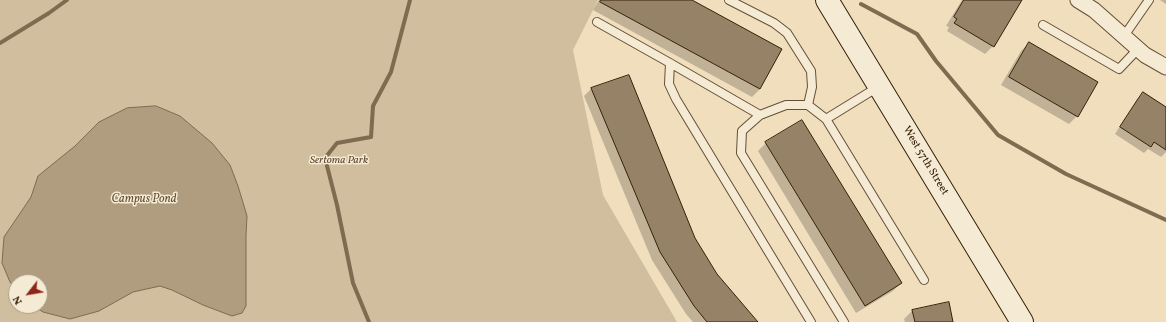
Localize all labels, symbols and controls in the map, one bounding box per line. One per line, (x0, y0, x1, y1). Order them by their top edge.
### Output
street label: West 57th Street (899, 124, 951, 198)
park label: Sertoma Park (310, 154, 368, 168)
water label: Campus Pond (111, 193, 177, 207)
north arrow (8, 274, 48, 314)
text: N (10, 293, 27, 307)

